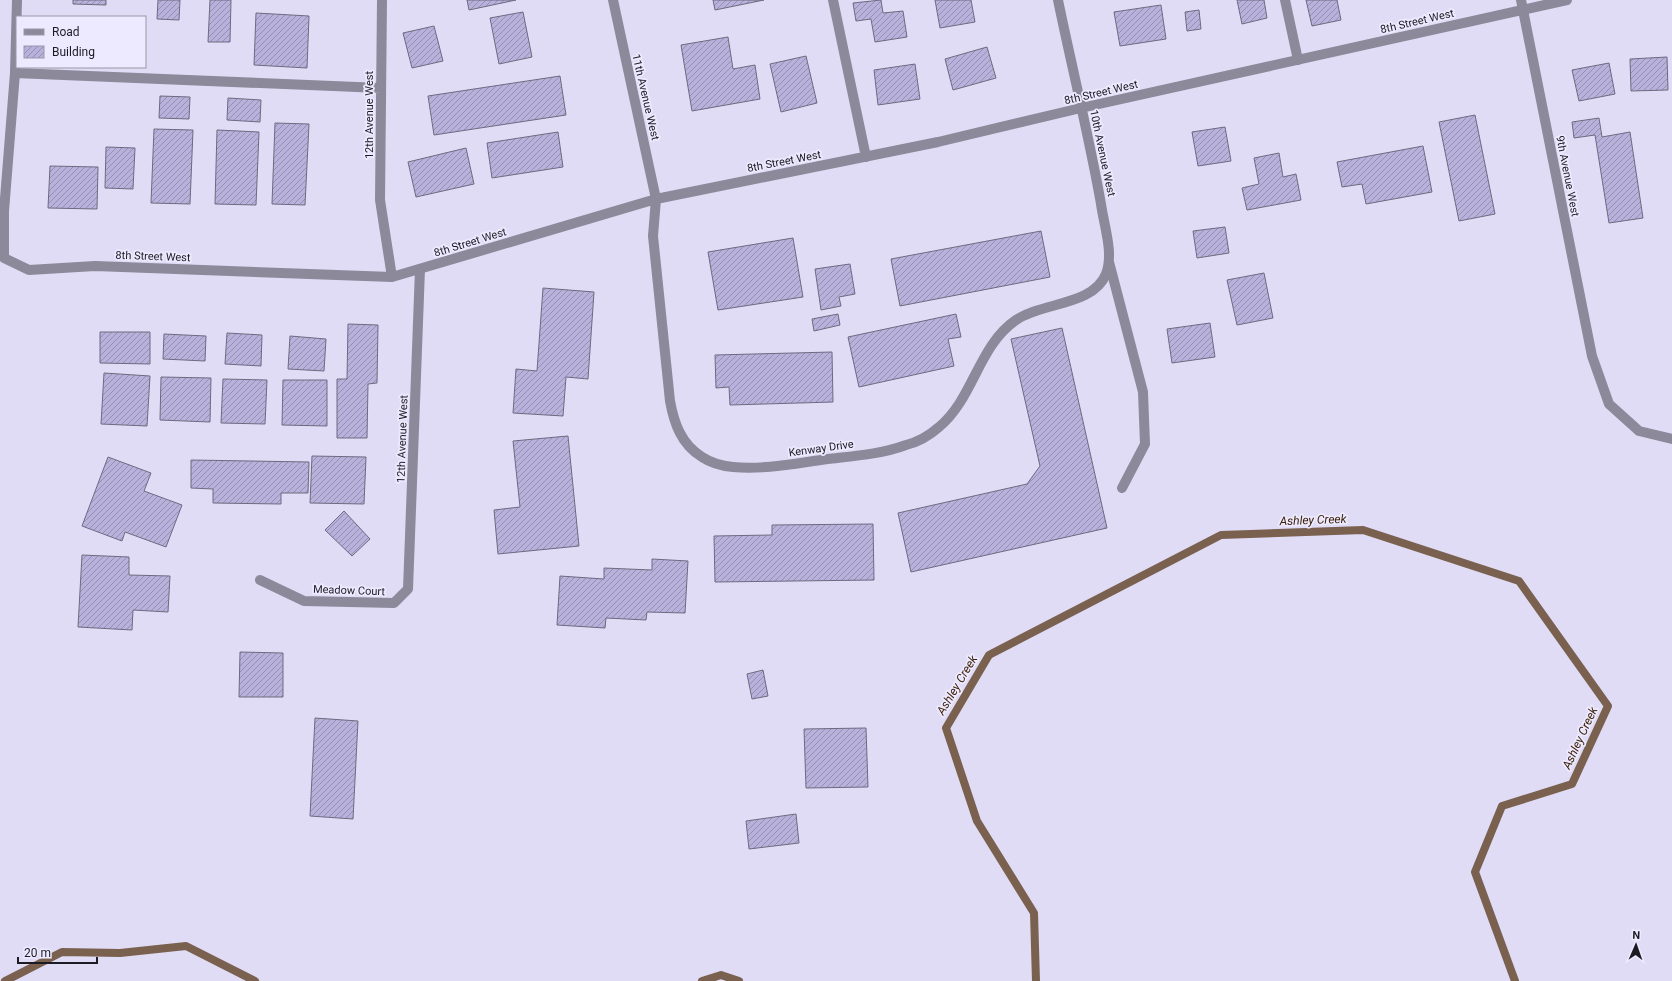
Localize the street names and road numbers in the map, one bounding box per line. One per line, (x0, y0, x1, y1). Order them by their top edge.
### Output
street label: 8th Street West (1379, 7, 1456, 36)
street label: 11th Avenue West (629, 53, 662, 142)
street label: 12th Avenue West (363, 71, 376, 159)
street label: 8th Street West (1063, 78, 1140, 107)
street label: 10th Avenue West (1087, 109, 1118, 198)
street label: 9th Avenue West (1553, 135, 1582, 218)
street label: 8th Street West (746, 148, 823, 175)
street label: 8th Street West (432, 225, 508, 260)
street label: 8th Street West (115, 249, 191, 264)
street label: 12th Avenue West (394, 394, 411, 483)
street label: Kenway Drive (788, 437, 855, 459)
street label: Meadow Court (313, 583, 386, 598)

